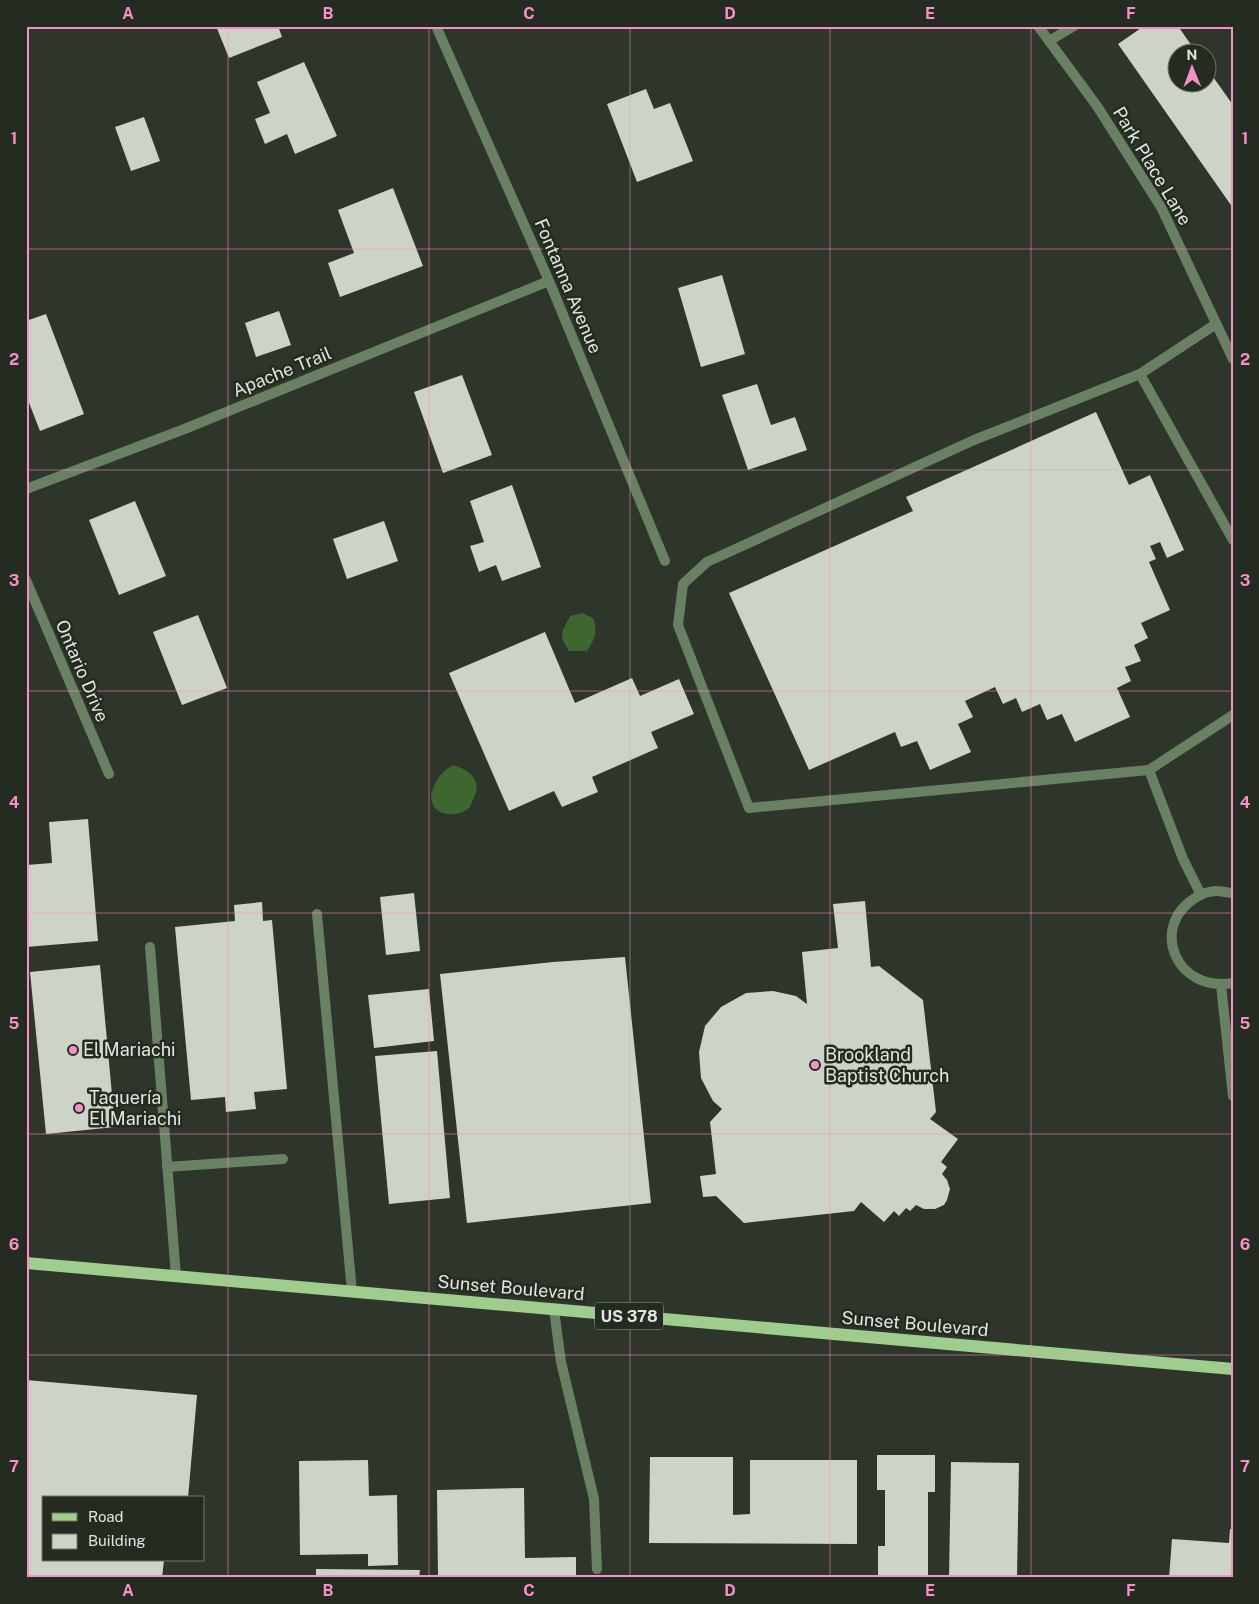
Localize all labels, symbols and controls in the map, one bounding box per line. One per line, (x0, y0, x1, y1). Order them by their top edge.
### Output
text: A (122, 4, 134, 23)
text: B (323, 4, 334, 23)
text: C (523, 4, 535, 23)
text: D (724, 4, 736, 23)
text: E (925, 4, 935, 23)
text: F (1126, 4, 1136, 23)
north arrow (1166, 42, 1216, 92)
text: N (1186, 47, 1197, 63)
street label: Park Place Lane (1109, 103, 1196, 229)
text: 1 (11, 129, 17, 148)
text: 1 (1242, 129, 1248, 148)
street label: Fontanna Avenue (531, 215, 606, 356)
street label: Apache Trail (229, 342, 334, 401)
text: 2 (9, 350, 19, 369)
text: 2 (1240, 350, 1250, 369)
text: 3 (9, 571, 19, 590)
text: 3 (1240, 571, 1250, 590)
street label: Ontario Drive (52, 617, 113, 725)
text: 4 (9, 793, 20, 812)
text: 4 (1240, 793, 1251, 812)
text: 5 (9, 1014, 20, 1033)
text: 5 (1240, 1014, 1251, 1033)
place label: El Mariachi (83, 1039, 176, 1060)
marker: El Mariachi (67, 1044, 79, 1056)
place label: Brookland Baptist Church (825, 1044, 949, 1086)
marker: Brookland Baptist Church (809, 1059, 821, 1071)
place label: Taquería El Mariachi (89, 1087, 182, 1129)
marker: Taquería El Mariachi (73, 1102, 85, 1114)
text: 6 (9, 1235, 19, 1254)
text: 6 (1240, 1235, 1250, 1254)
street label: Sunset Boulevard (437, 1271, 585, 1304)
road number: US 378 (595, 1302, 663, 1330)
street label: Sunset Boulevard (841, 1307, 989, 1340)
text: 7 (9, 1457, 19, 1476)
text: 7 (1240, 1457, 1250, 1476)
legend (42, 1496, 205, 1562)
text: Road (88, 1508, 124, 1525)
text: Building (88, 1532, 146, 1549)
text: A (122, 1581, 134, 1600)
text: B (323, 1581, 334, 1600)
text: C (523, 1581, 535, 1600)
text: D (724, 1581, 736, 1600)
text: E (925, 1581, 935, 1600)
text: F (1126, 1581, 1136, 1600)

